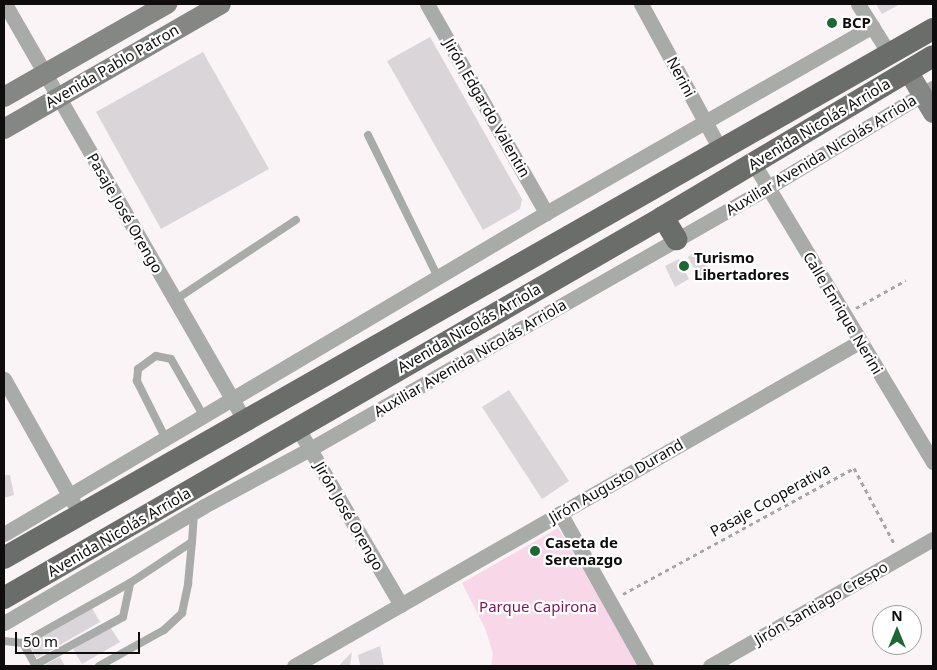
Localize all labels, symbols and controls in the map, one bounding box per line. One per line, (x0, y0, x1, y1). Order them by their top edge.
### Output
place label: BCP (842, 14, 871, 32)
marker: BCP (826, 17, 838, 29)
street label: Avenida Pablo Patron (42, 20, 182, 112)
street label: Jirón Edgardo Valentin (440, 36, 534, 180)
street label: Nerini (663, 54, 699, 100)
street label: Avenida Nicolás Arriola (745, 74, 893, 174)
street label: Auxiliar Avenida Nicolás Arriola (722, 91, 920, 219)
street label: Pasaje José Orengo (83, 150, 167, 276)
place label: Turismo Libertadores (694, 248, 789, 283)
street label: Calle Enrique Nerini (799, 249, 887, 377)
marker: Turismo Libertadores (678, 260, 690, 272)
street label: Avenida Nicolás Arriola (394, 280, 544, 376)
street label: Auxiliar Avenida Nicolás Arriola (371, 295, 569, 421)
street label: Jirón Augusto Durand (546, 435, 686, 527)
street label: Jirón José Orengo (311, 458, 387, 574)
street label: Pasaje Cooperativa (707, 460, 833, 540)
street label: Avenida Nicolás Arriola (44, 484, 194, 580)
place label: Caseta de Serenazgo (545, 533, 623, 568)
marker: Caseta de Serenazgo (529, 545, 541, 557)
street label: Jirón Santiago Crespo (751, 557, 891, 649)
park label: Parque Capirona (479, 598, 597, 616)
north arrow (872, 605, 922, 655)
text: N (891, 606, 903, 625)
scale bar (18, 622, 142, 654)
text: 50 m (23, 631, 58, 651)

